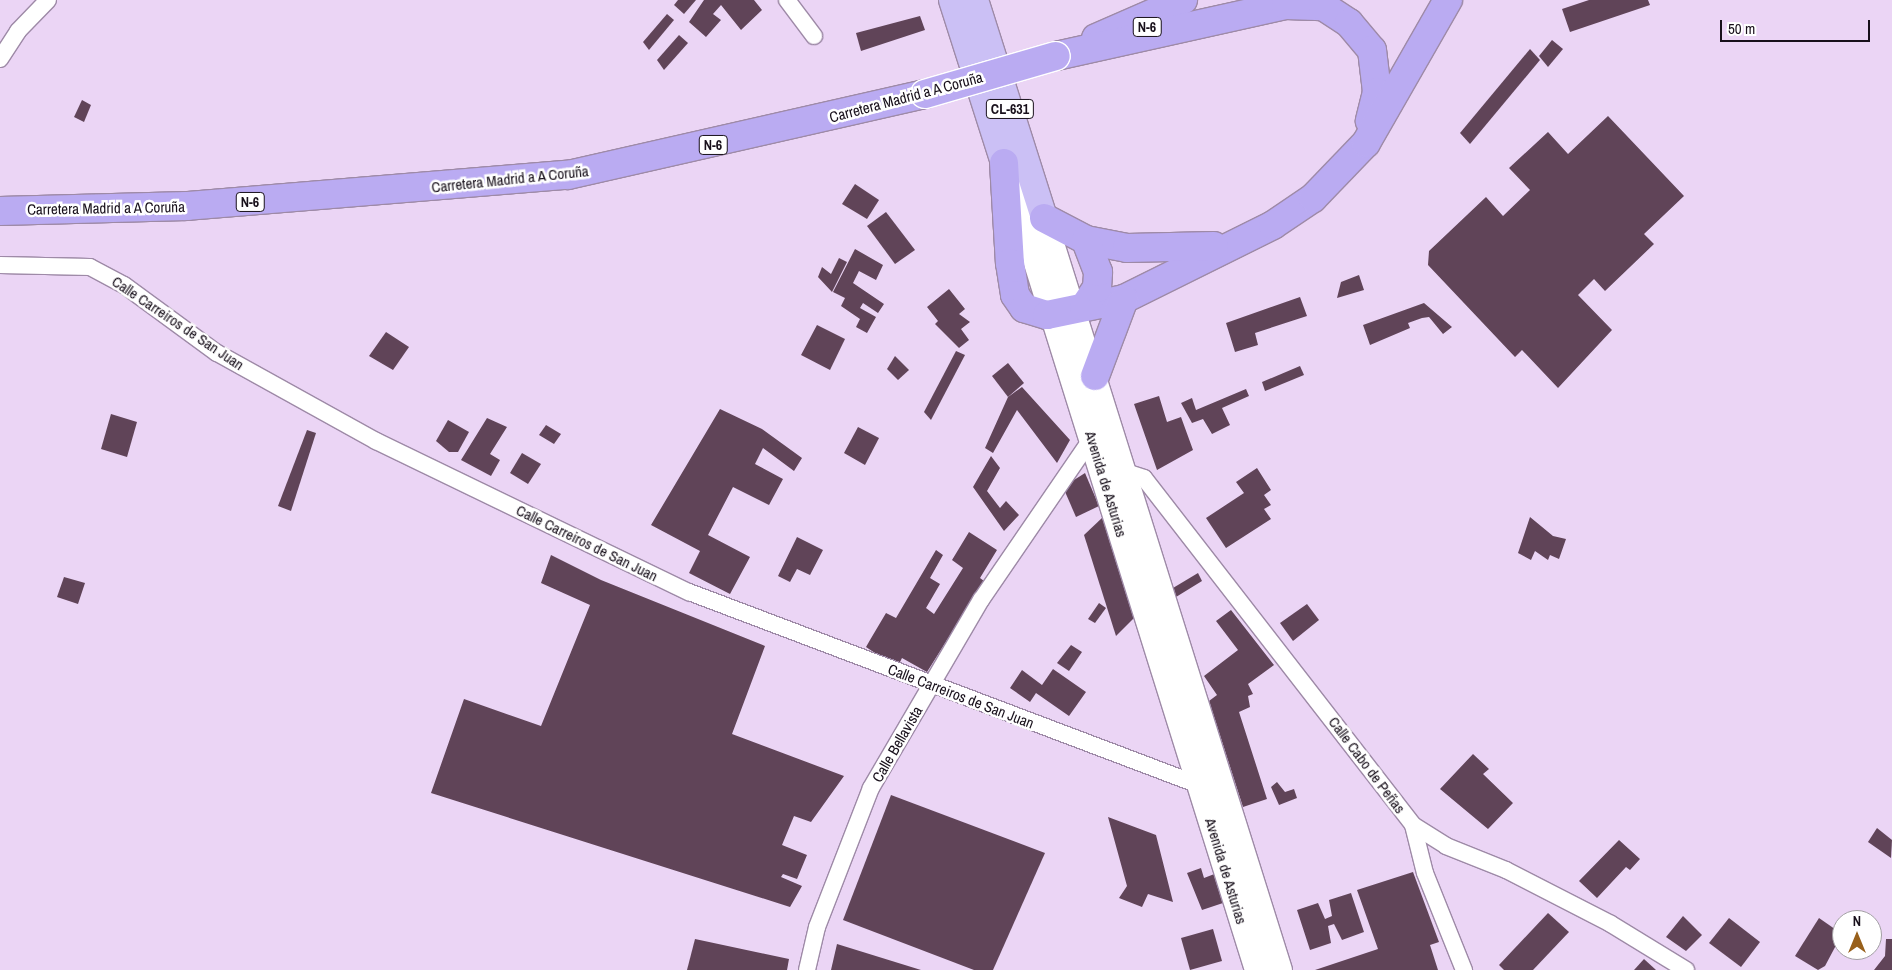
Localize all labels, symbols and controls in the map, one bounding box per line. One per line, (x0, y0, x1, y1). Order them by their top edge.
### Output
scale bar (1722, 10, 1872, 42)
road number: N-6 (1132, 16, 1162, 38)
text: 50 m (1728, 18, 1755, 39)
street label: Carretera Madrid a A Coruña (827, 68, 985, 126)
road number: CL-631 (985, 98, 1035, 120)
road number: N-6 (698, 134, 728, 156)
street label: Carretera Madrid a A Coruña (430, 162, 590, 196)
road number: N-6 (235, 190, 265, 213)
street label: Carretera Madrid a A Coruña (26, 198, 186, 218)
street label: Calle Carreiros de San Juan (109, 272, 247, 374)
street label: Avenida de Asturias (1081, 429, 1131, 539)
street label: Calle Carreiros de San Juan (513, 501, 661, 585)
street label: Calle Carreiros de San Juan (885, 660, 1037, 732)
street label: Calle Bellavista (868, 703, 926, 785)
street label: Calle Cabo de Peñas (1325, 713, 1409, 817)
street label: Avenida de Asturias (1201, 816, 1251, 926)
north arrow (1832, 910, 1882, 960)
text: N (1853, 912, 1861, 930)

